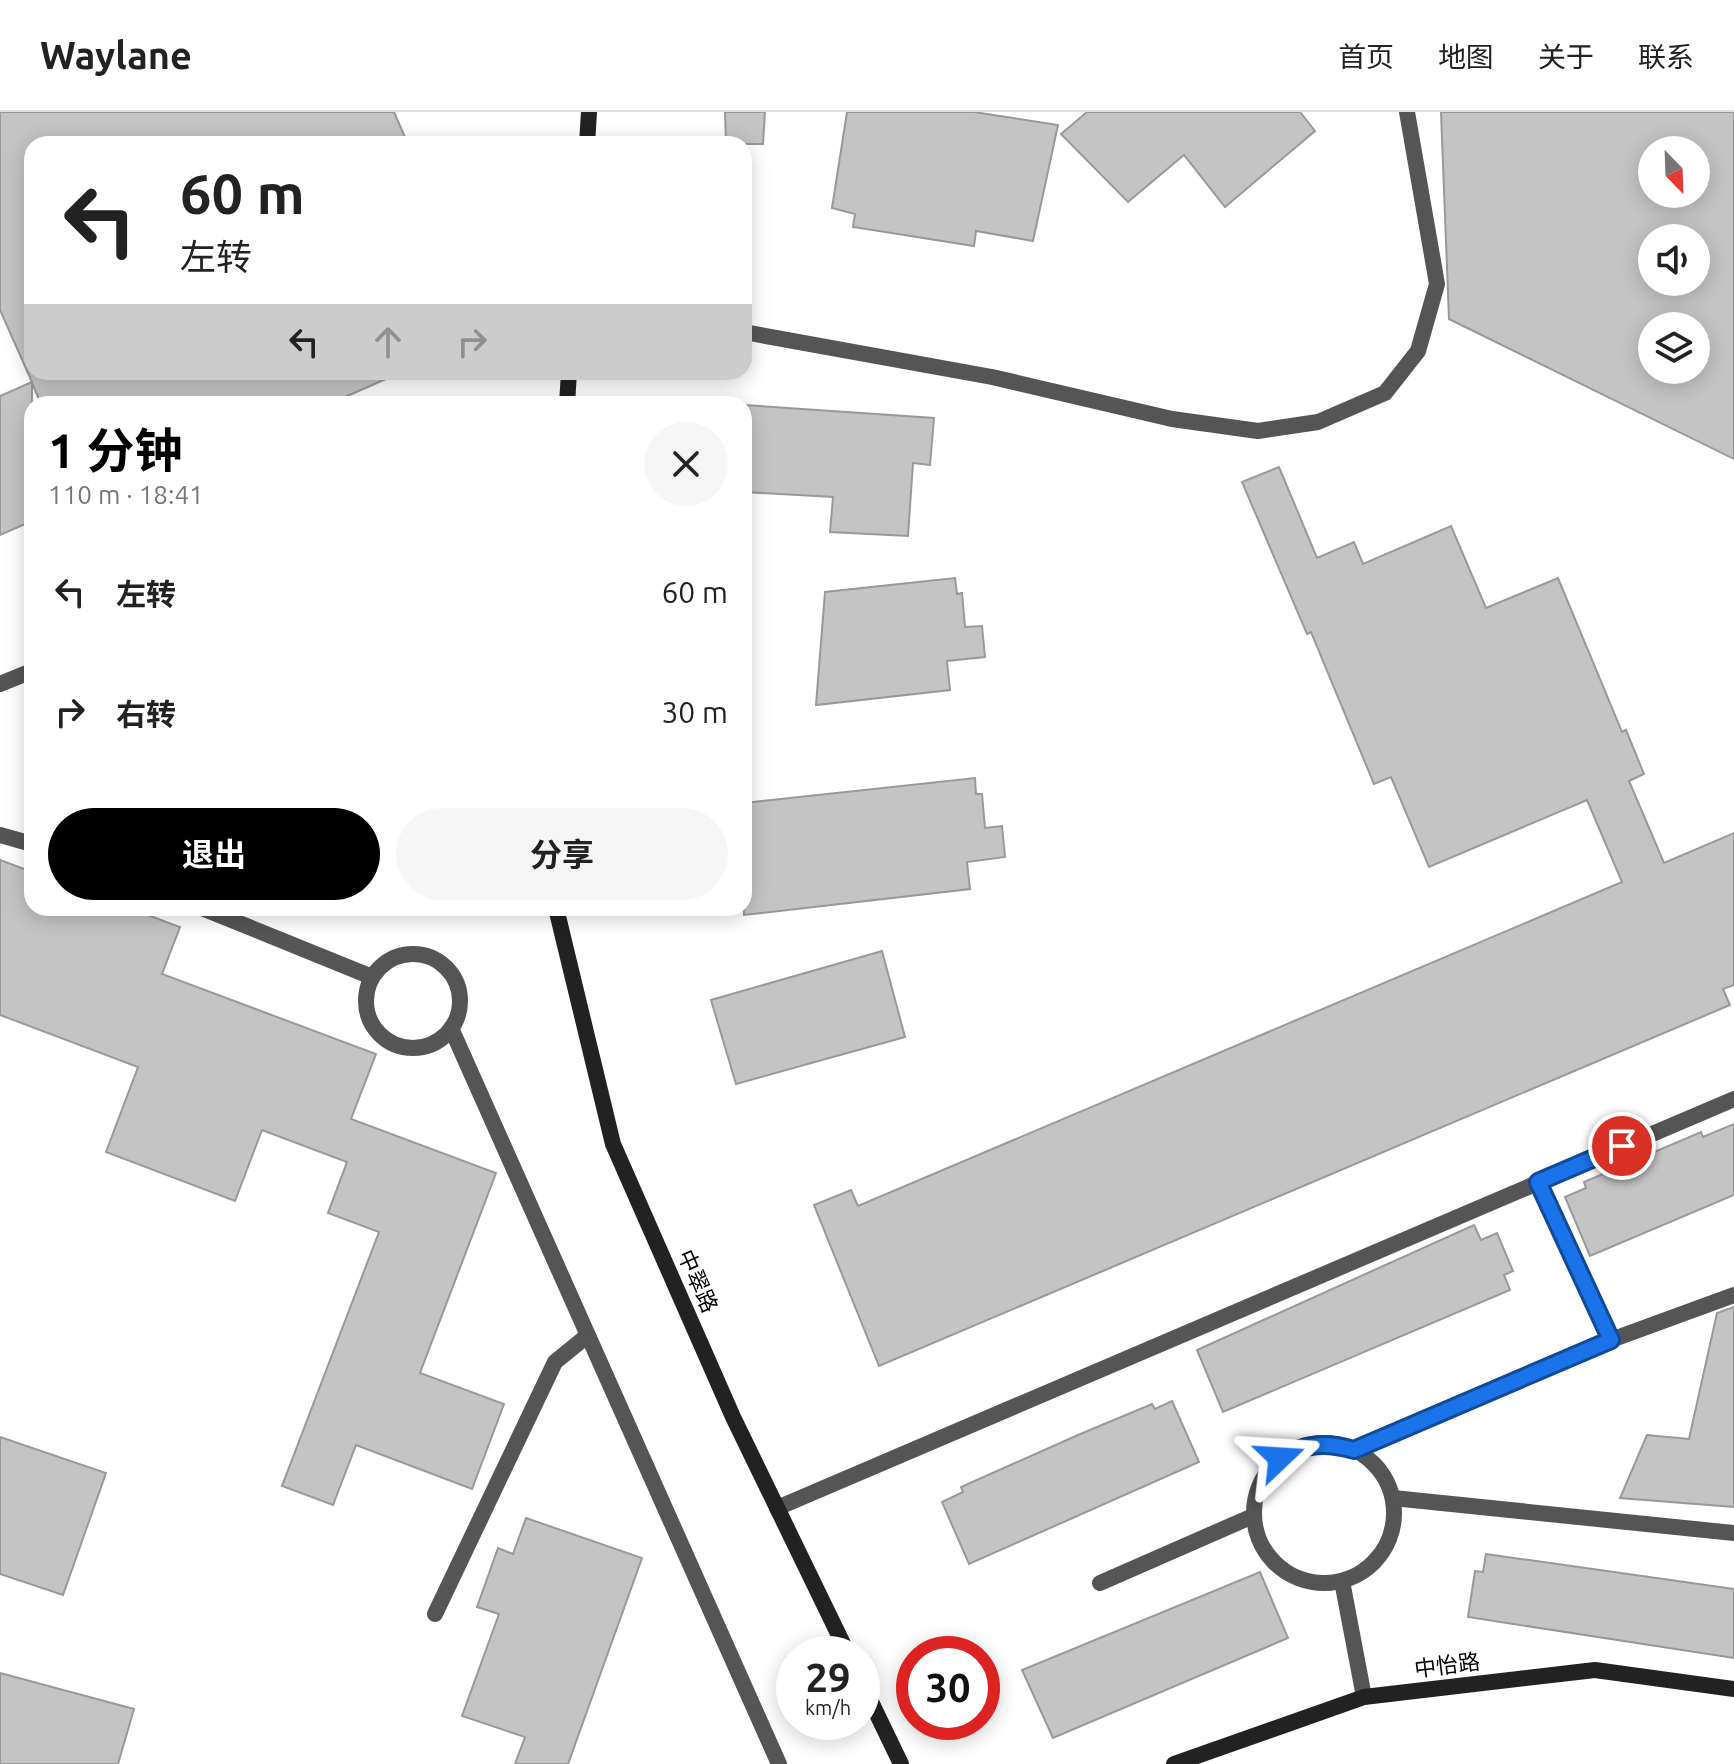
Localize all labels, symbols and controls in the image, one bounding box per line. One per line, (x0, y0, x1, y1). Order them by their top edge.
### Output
text: Waylane (40, 34, 192, 76)
text: 首页 (1338, 41, 1394, 72)
text: 地图 (1438, 41, 1494, 72)
text: 关于 (1538, 41, 1594, 72)
text: 联系 (1638, 41, 1694, 72)
north arrow (1638, 136, 1710, 208)
map controls (1638, 136, 1710, 384)
text: 60 m (180, 162, 305, 225)
icon: left (48, 168, 152, 272)
button: sound (1638, 224, 1710, 296)
text: 左转 (180, 236, 252, 277)
button: layers (1638, 312, 1710, 384)
icon: left (282, 320, 326, 364)
icon: ahead (366, 320, 410, 364)
icon: right (450, 320, 494, 364)
button: close (644, 422, 728, 506)
text: 1 分钟 (48, 423, 182, 477)
text: 110 m · 18:41 (48, 480, 204, 509)
icon: left (48, 570, 92, 614)
text: 60 m (661, 575, 728, 609)
text: 左转 (116, 577, 176, 611)
icon: right (48, 690, 92, 734)
text: 30 m (661, 695, 728, 729)
text: 右转 (116, 697, 176, 731)
button: 退出 (48, 808, 380, 900)
button: 分享 (396, 808, 728, 900)
pin (1588, 1112, 1656, 1180)
icon: arrive (1600, 1124, 1644, 1168)
street label: 中翠路 (674, 1246, 723, 1316)
position arrow (1238, 1416, 1322, 1500)
speed limit sign: 30 (896, 1636, 1000, 1740)
street label: 中怡路 (1413, 1648, 1481, 1681)
text: 29 (805, 1655, 851, 1700)
text: km/h (805, 1696, 851, 1719)

